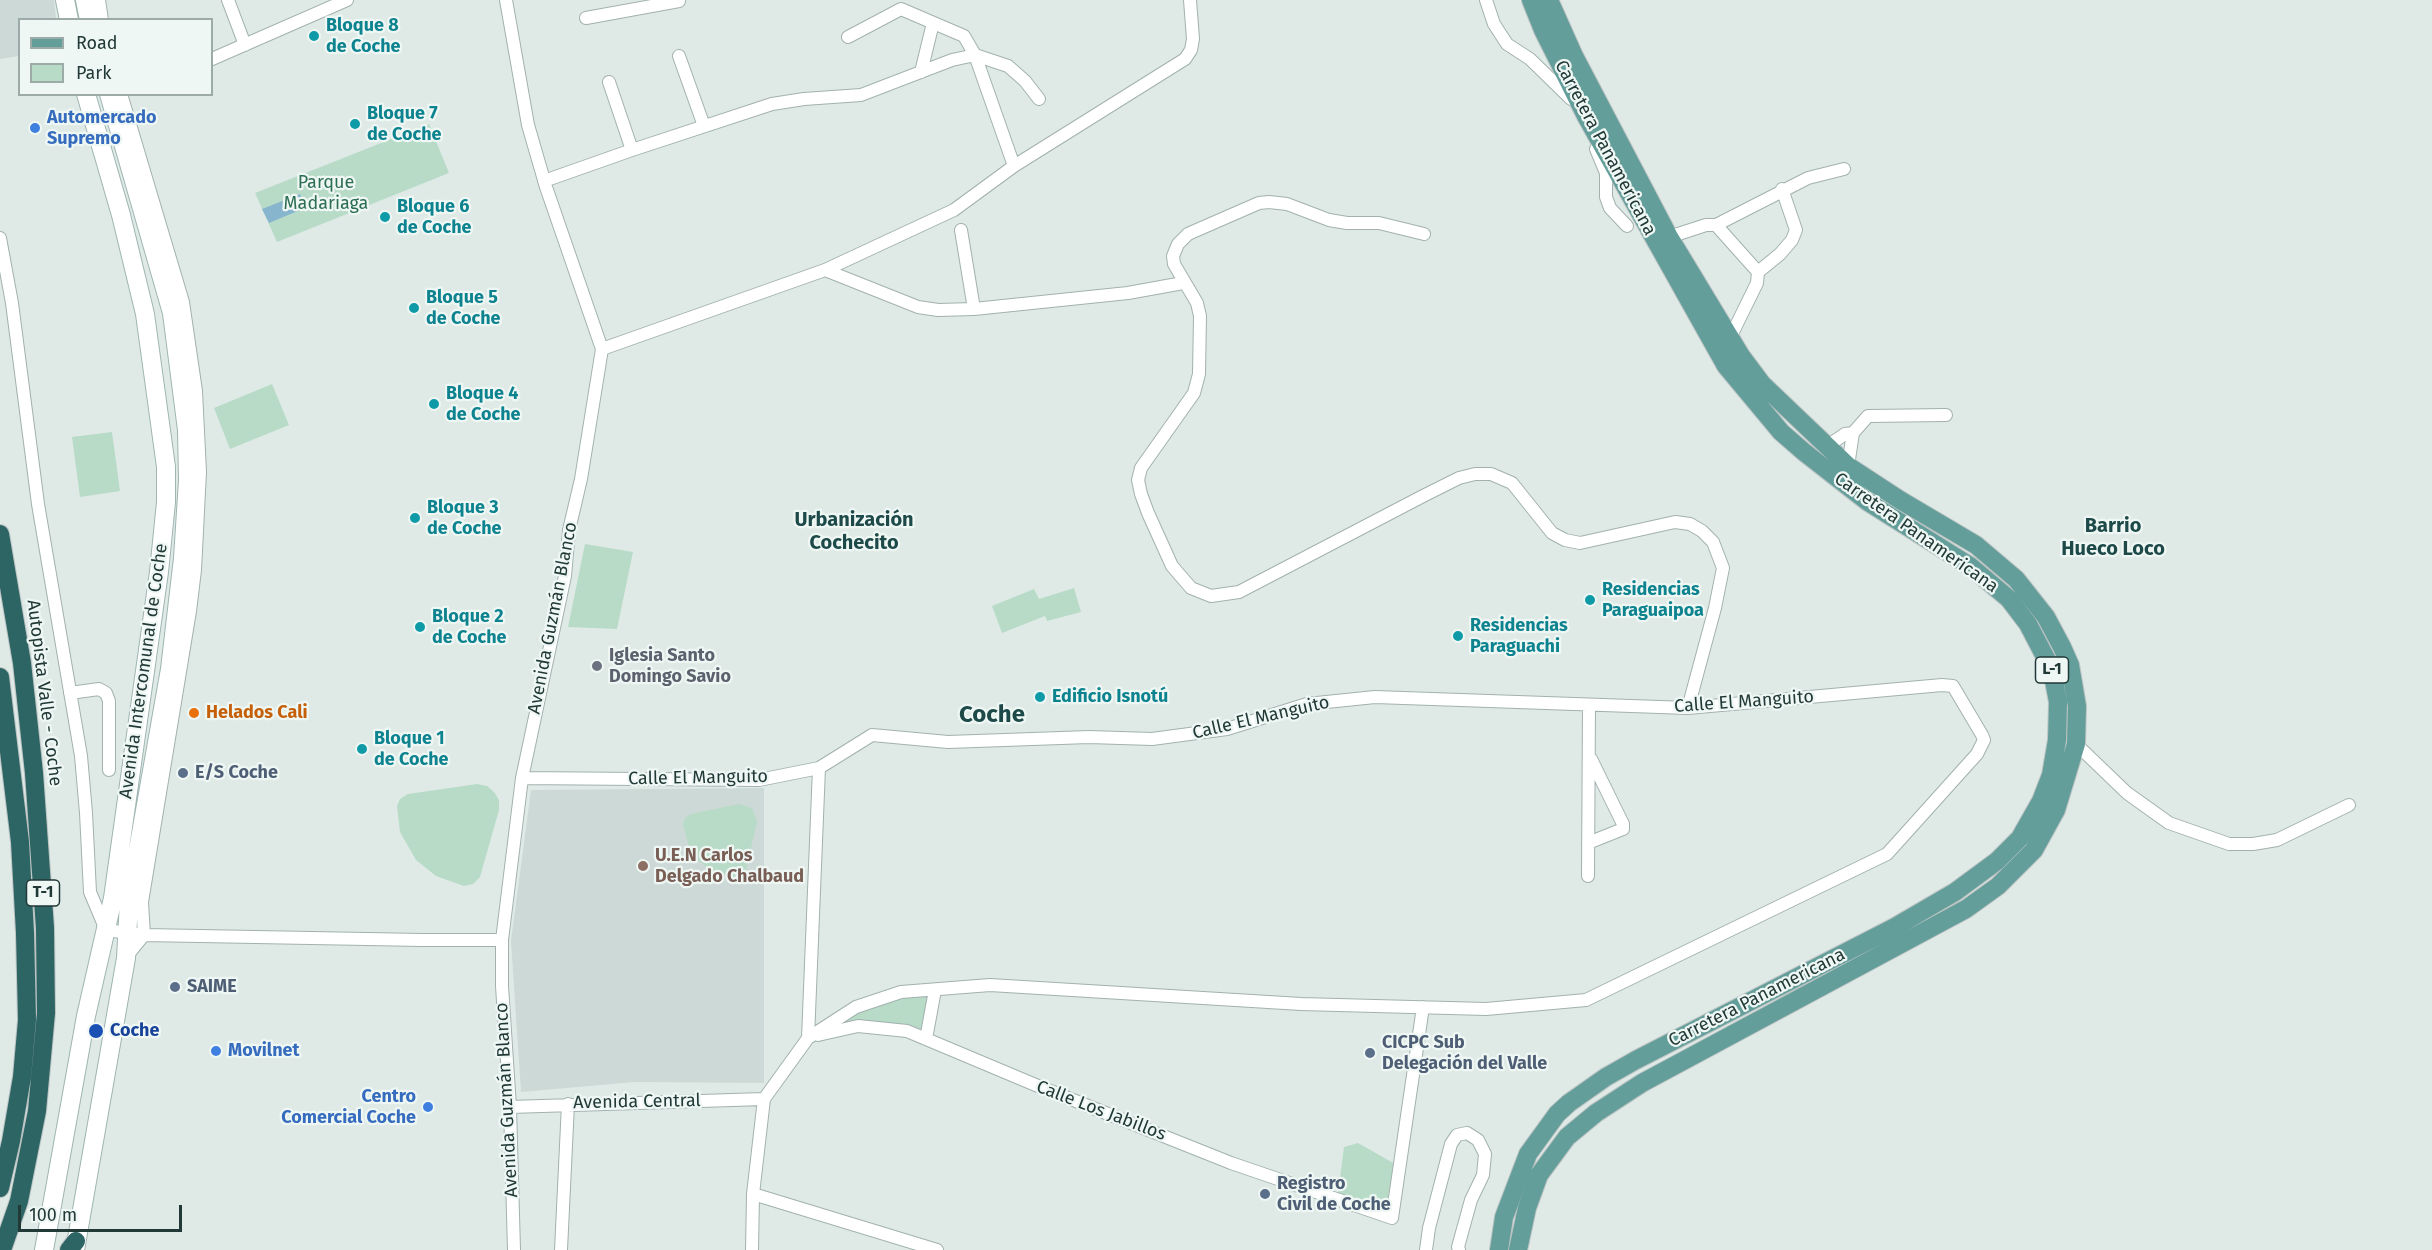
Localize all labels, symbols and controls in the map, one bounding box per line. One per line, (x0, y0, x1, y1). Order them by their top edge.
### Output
place label: Bloque 8 de Coche (326, 15, 400, 57)
legend (18, 18, 213, 96)
marker: Bloque 8 de Coche (307, 29, 321, 43)
text: Road (76, 32, 118, 54)
street label: Carretera Panamericana (1550, 57, 1660, 239)
text: Park (76, 62, 111, 84)
place label: Bloque 7 de Coche (367, 103, 441, 146)
place label: Automercado Supremo (47, 107, 156, 150)
marker: Bloque 7 de Coche (348, 117, 362, 131)
marker: Automercado Supremo (28, 121, 42, 135)
park label: Parque Madariaga (284, 172, 368, 214)
place label: Bloque 6 de Coche (397, 196, 471, 238)
marker: Bloque 6 de Coche (378, 210, 392, 224)
place label: Bloque 5 de Coche (426, 287, 500, 330)
marker: Bloque 5 de Coche (407, 301, 421, 315)
place label: Bloque 4 de Coche (446, 383, 520, 426)
marker: Bloque 4 de Coche (427, 397, 441, 411)
street label: Carretera Panamericana (1830, 468, 2002, 598)
place label: Bloque 3 de Coche (427, 497, 501, 540)
district label: Urbanización Cochecito (794, 508, 914, 555)
marker: Bloque 3 de Coche (408, 511, 422, 525)
district label: Barrio Hueco Loco (2061, 514, 2165, 561)
street label: Avenida Guzmán Blanco (524, 520, 582, 716)
street label: Avenida Intercomunal de Coche (115, 542, 173, 800)
place label: Residencias Paraguaipoa (1602, 579, 1704, 622)
marker: Residencias Paraguaipoa (1583, 593, 1597, 607)
street label: Autopista Valle - Coche (22, 598, 66, 788)
place label: Bloque 2 de Coche (432, 606, 506, 648)
place label: Residencias Paraguachi (1470, 615, 1568, 658)
marker: Bloque 2 de Coche (413, 620, 427, 634)
marker: Residencias Paraguachi (1451, 629, 1465, 643)
place label: Iglesia Santo Domingo Savio (609, 645, 731, 688)
road number: L-1 (2036, 657, 2068, 683)
marker: Iglesia Santo Domingo Savio (590, 659, 604, 673)
place label: Edificio Isnotú (1052, 686, 1168, 708)
street label: Calle El Manguito (1673, 686, 1815, 718)
marker: Edificio Isnotú (1033, 690, 1047, 704)
street label: Calle El Manguito (1190, 692, 1332, 744)
district label: Coche (959, 701, 1025, 729)
place label: Helados Cali (206, 702, 308, 724)
marker: Helados Cali (187, 706, 201, 720)
place label: Bloque 1 de Coche (374, 728, 448, 771)
marker: Bloque 1 de Coche (355, 742, 369, 756)
place label: E/S Coche (195, 762, 278, 784)
marker: E/S Coche (176, 766, 190, 780)
street label: Calle El Manguito (628, 766, 768, 790)
place label: U.E.N Carlos Delgado Chalbaud (655, 845, 804, 888)
marker: U.E.N Carlos Delgado Chalbaud (636, 859, 650, 873)
road number: T-1 (26, 880, 60, 906)
street label: Carretera Panamericana (1665, 944, 1849, 1052)
place label: SAIME (187, 976, 237, 998)
marker: SAIME (168, 980, 182, 994)
street label: Avenida Guzmán Blanco (491, 1002, 523, 1198)
place label: Coche (110, 1020, 159, 1042)
marker: Coche (87, 1022, 105, 1040)
place label: CICPC Sub Delegación del Valle (1382, 1032, 1547, 1074)
place label: Movilnet (228, 1040, 299, 1062)
marker: Movilnet (209, 1044, 223, 1058)
marker: CICPC Sub Delegación del Valle (1363, 1046, 1377, 1060)
street label: Calle Los Jabillos (1033, 1076, 1169, 1146)
place label: Centro Comercial Coche (281, 1086, 416, 1128)
street label: Avenida Central (573, 1090, 701, 1114)
marker: Centro Comercial Coche (421, 1100, 435, 1114)
place label: Registro Civil de Coche (1277, 1173, 1391, 1216)
marker: Registro Civil de Coche (1258, 1187, 1272, 1201)
scale bar (21, 1193, 184, 1231)
text: 100 m (29, 1204, 77, 1226)

